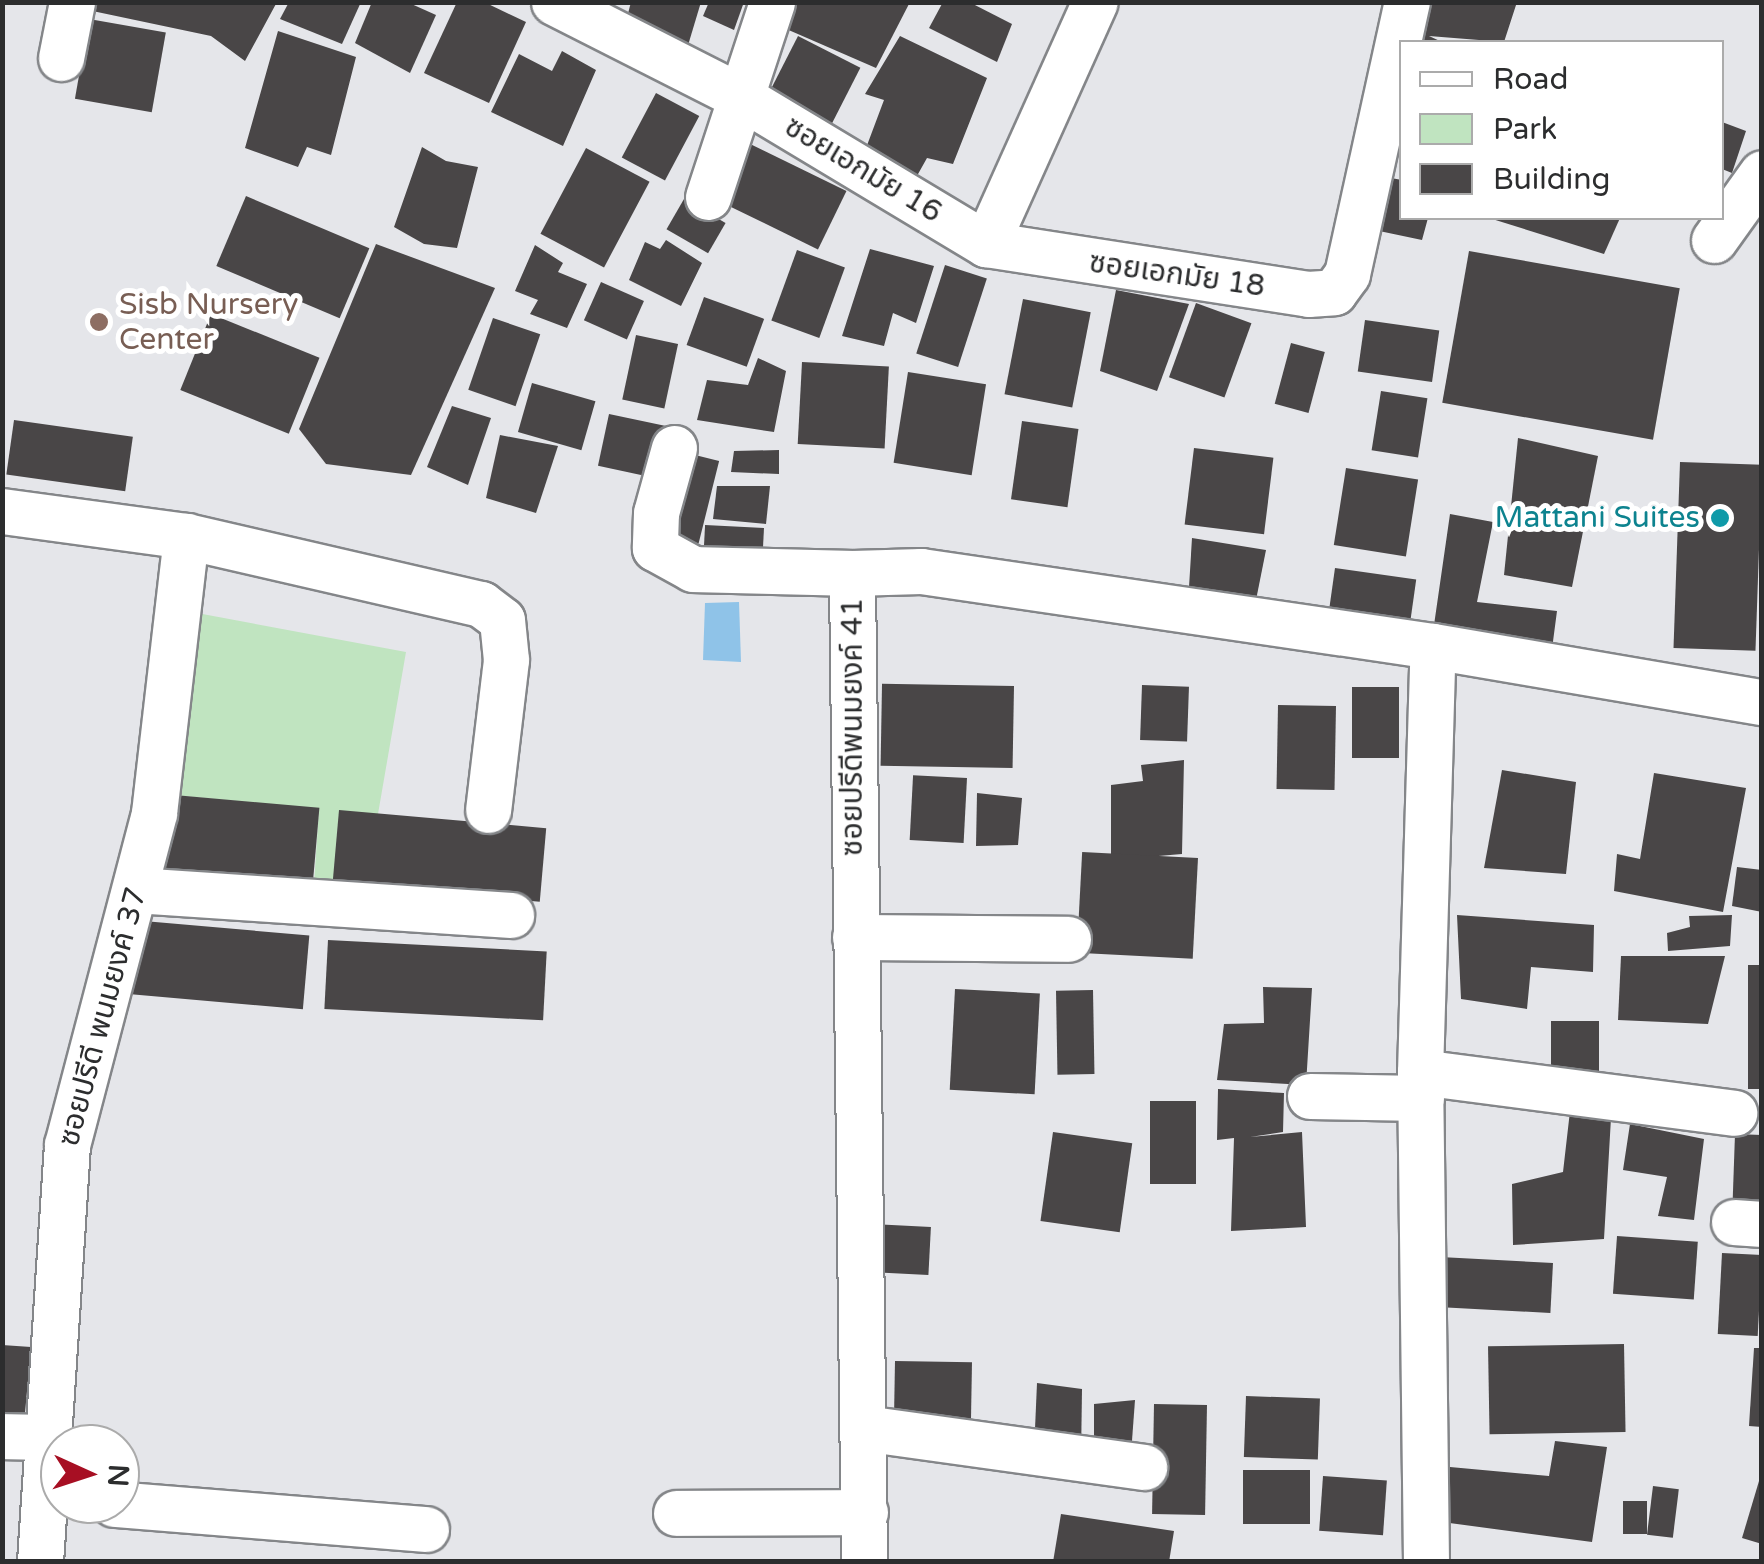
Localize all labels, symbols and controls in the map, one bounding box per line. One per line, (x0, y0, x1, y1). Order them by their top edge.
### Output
legend (1399, 40, 1724, 220)
text: Road (1493, 61, 1568, 98)
street label: ซอยเอกมัย 16 (778, 109, 948, 231)
text: Park (1493, 111, 1557, 148)
text: Building (1493, 161, 1610, 198)
street label: ซอยเอกมัย 18 (1087, 245, 1267, 305)
place label: Sisb Nursery Center (119, 287, 298, 358)
marker: Sisb Nursery Center (88, 311, 110, 333)
place label: Mattani Suites (1495, 500, 1700, 536)
marker: Mattani Suites (1709, 507, 1731, 529)
street label: ซอยปรีดีพนมยงค์ 41 (835, 598, 871, 856)
street label: ซอยปรีดี พนมยงค์ 37 (51, 884, 155, 1150)
north arrow (40, 1424, 140, 1524)
text: N (100, 1463, 136, 1488)

